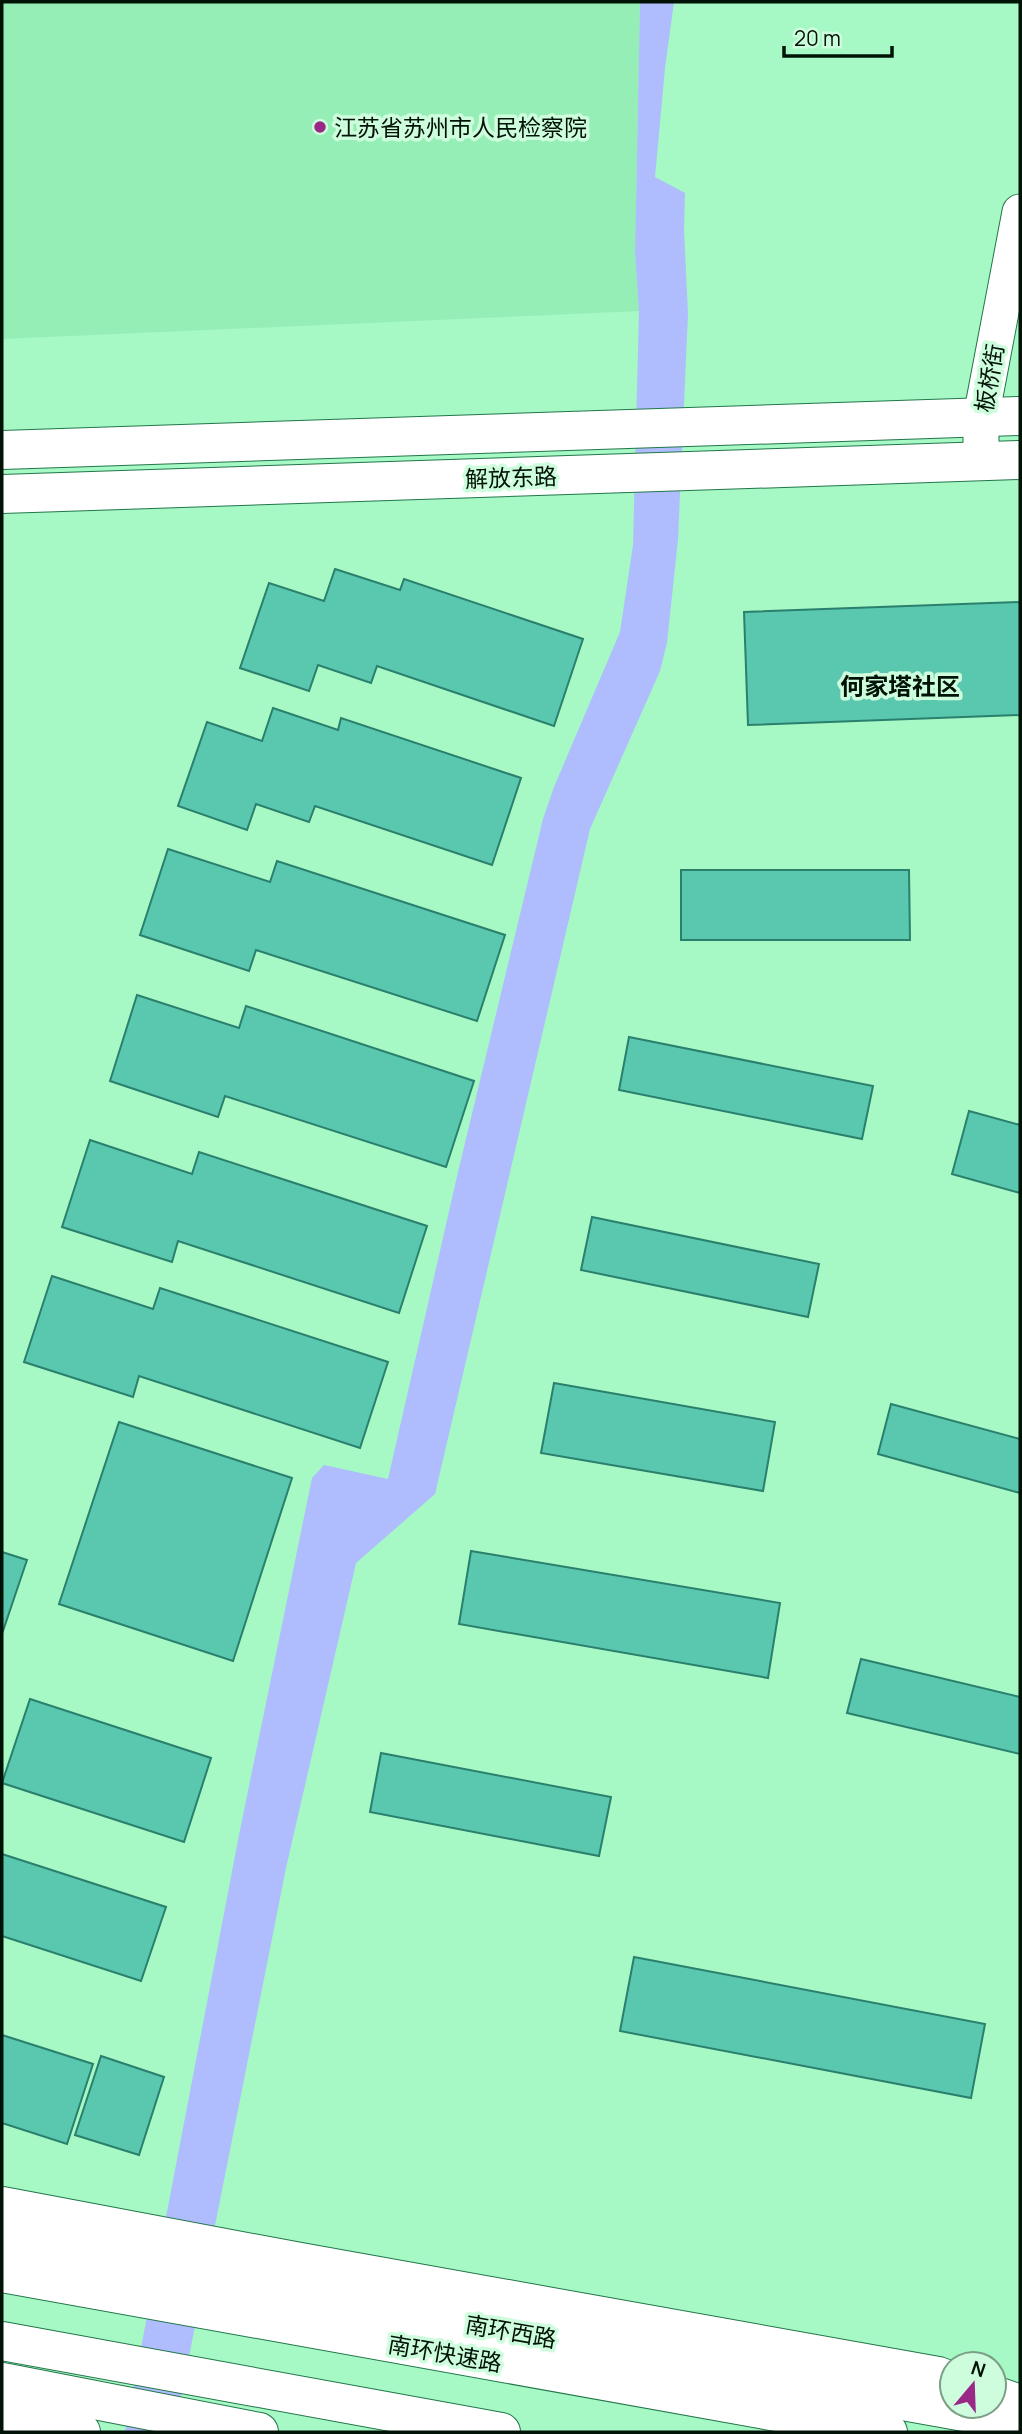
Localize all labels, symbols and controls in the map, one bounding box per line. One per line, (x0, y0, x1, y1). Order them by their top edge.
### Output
scale bar (784, 14, 892, 58)
text: 20 m (794, 24, 841, 52)
place label: 江苏省苏州市人民检察院 (334, 111, 587, 143)
marker: 江苏省苏州市人民检察院 (312, 119, 328, 135)
street label: 板桥街 (967, 341, 1011, 415)
street label: 解放东路 (464, 459, 558, 495)
district label: 何家塔社区 (840, 669, 960, 702)
street label: 南环西路 (463, 2307, 559, 2355)
street label: 南环快速路 (386, 2327, 504, 2379)
north arrow (938, 2350, 1008, 2420)
text: N (968, 2354, 989, 2383)

